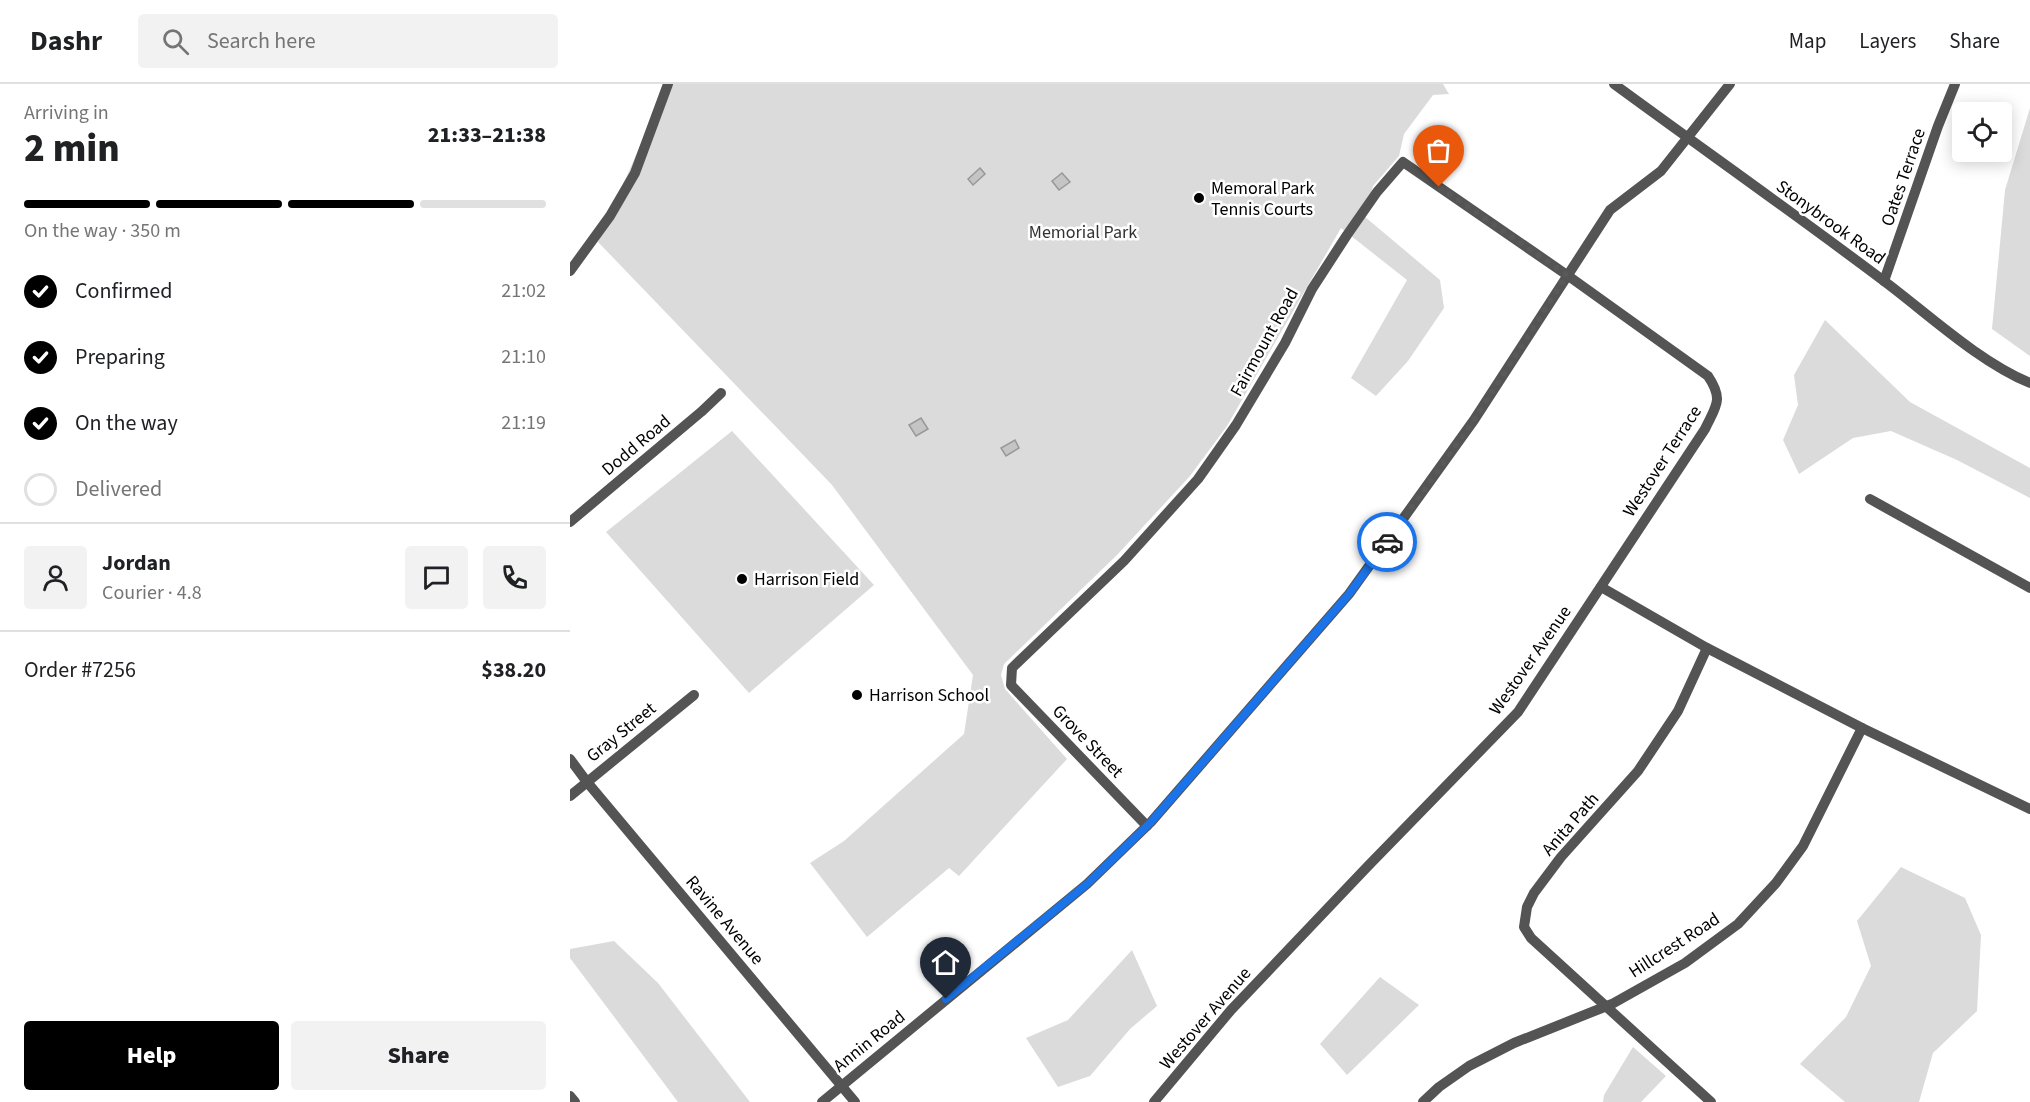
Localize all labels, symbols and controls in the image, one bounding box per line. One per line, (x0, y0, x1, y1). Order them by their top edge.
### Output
search box (138, 14, 558, 68)
text: Dashr (30, 21, 102, 61)
icon: search (159, 25, 192, 58)
text: Search here (207, 25, 316, 57)
text: Map (1789, 26, 1826, 56)
text: Layers (1859, 26, 1916, 56)
text: Share (1949, 26, 2000, 56)
text: Arriving in (24, 99, 109, 127)
map controls (1952, 102, 2012, 162)
button: locate (1952, 102, 2012, 162)
text: 21:33–21:38 (428, 119, 546, 151)
text: 2 min (24, 121, 120, 177)
pin (1413, 125, 1464, 187)
street label: Oates Terrace (1875, 125, 1932, 229)
icon: bag (1422, 134, 1455, 167)
street label: Stonybrook Road (1771, 174, 1891, 271)
place label: Memoral Park Tennis Courts (1211, 176, 1315, 222)
marker: Memoral Park Tennis Courts (1192, 191, 1206, 205)
text: On the way · 350 m (24, 217, 181, 245)
park label: Memorial Park (1029, 220, 1137, 245)
icon: check (24, 275, 57, 308)
text: Confirmed (75, 275, 172, 307)
text: 21:02 (501, 277, 546, 305)
street label: Fairmount Road (1224, 283, 1305, 401)
icon: check (24, 341, 57, 374)
text: Preparing (75, 341, 165, 373)
text: 21:10 (501, 343, 546, 371)
street label: Westover Terrace (1617, 401, 1708, 522)
icon: check (24, 407, 57, 440)
text: On the way (75, 407, 178, 439)
text: 21:19 (501, 409, 546, 437)
street label: Dodd Road (596, 409, 676, 482)
text: Delivered (75, 473, 162, 505)
courier (1357, 512, 1417, 572)
icon: car (1371, 526, 1404, 559)
button: person (24, 546, 87, 609)
button: chat (405, 546, 468, 609)
button: phone (483, 546, 546, 609)
text: Jordan (102, 547, 171, 579)
place label: Harrison Field (754, 567, 859, 592)
marker: Harrison Field (735, 572, 749, 586)
text: Courier · 4.8 (102, 579, 202, 607)
street label: Westover Avenue (1483, 600, 1578, 720)
text: Order #7256 (24, 654, 136, 686)
text: $38.20 (481, 654, 546, 686)
place label: Harrison School (869, 683, 989, 708)
marker: Harrison School (850, 688, 864, 702)
street label: Gray Street (581, 697, 661, 768)
street label: Grove Street (1046, 699, 1129, 783)
street label: Anita Path (1536, 787, 1605, 861)
street label: Ravine Avenue (680, 870, 770, 971)
street label: Hillcrest Road (1624, 907, 1725, 984)
pin (920, 937, 971, 999)
icon: home (929, 946, 962, 979)
street label: Westover Avenue (1154, 962, 1257, 1075)
street label: Annin Road (828, 1005, 911, 1078)
button: Help (24, 1021, 279, 1090)
button: Share (291, 1021, 546, 1090)

